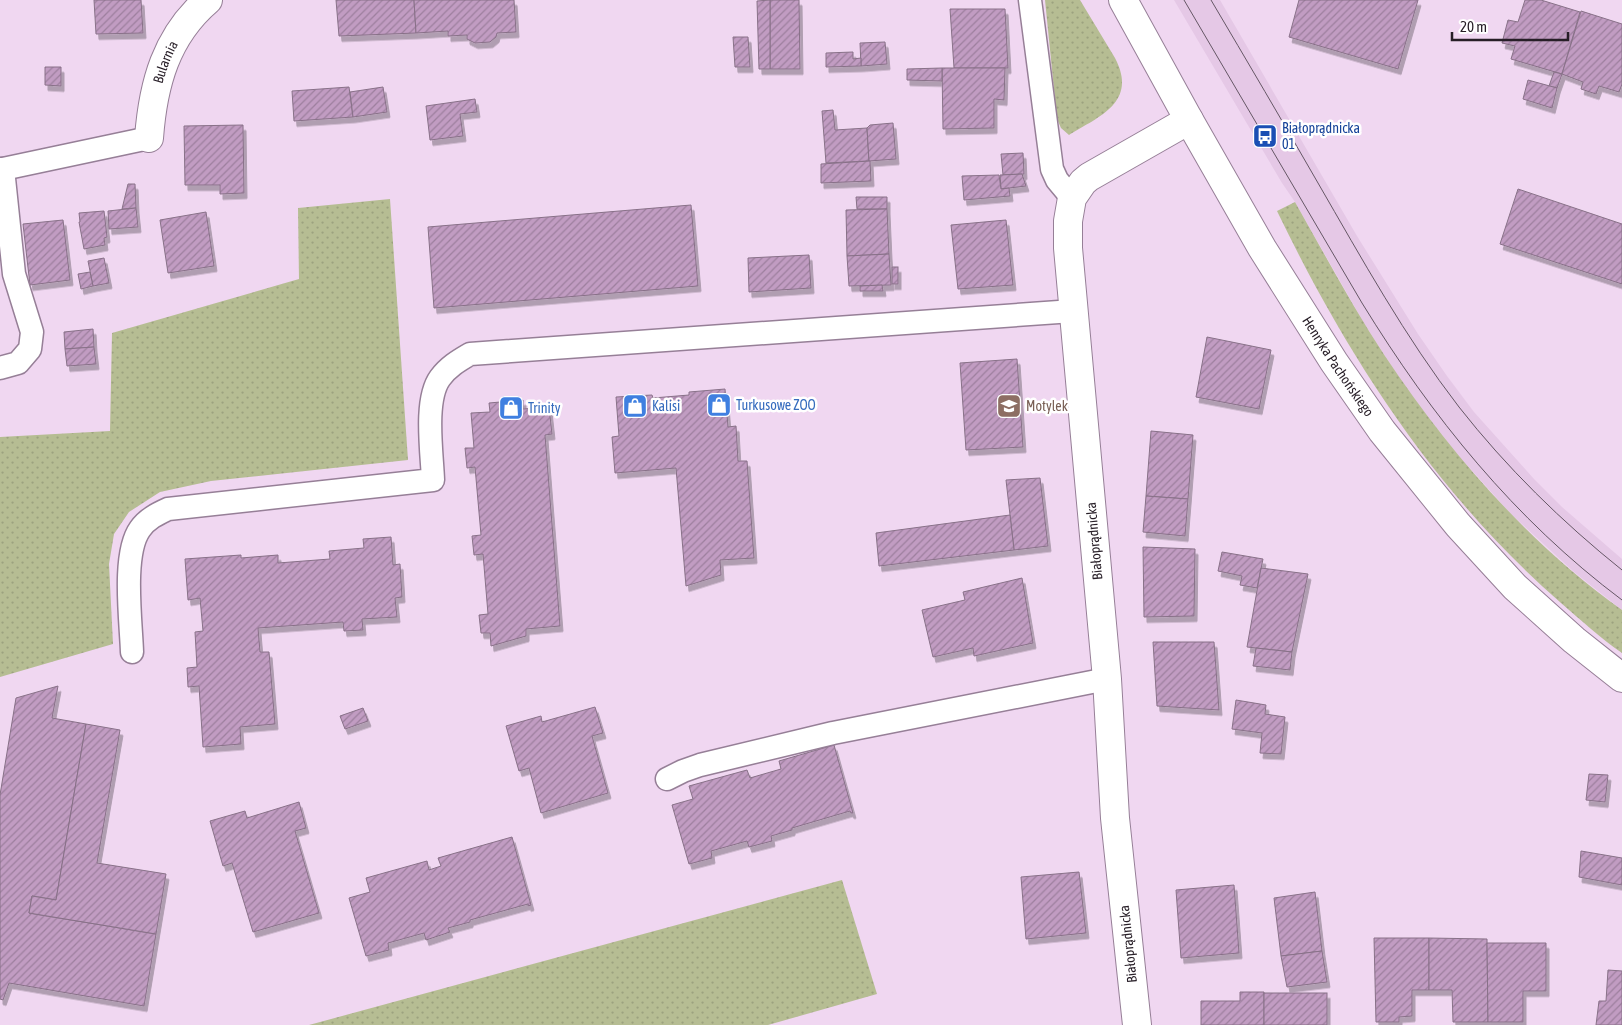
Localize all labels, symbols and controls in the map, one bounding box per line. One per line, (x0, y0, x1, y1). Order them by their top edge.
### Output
scale bar (1452, 10, 1568, 42)
text: 20 m (1460, 18, 1487, 35)
street label: Bularnia (150, 38, 181, 85)
place label: Białoprądnicka 01 (1282, 120, 1360, 152)
bus stop icon: Białoprądnicka 01 (1252, 123, 1278, 149)
street label: Henryka Pachońskiego (1299, 313, 1377, 419)
shop icon: Turkusowe ZOO (706, 392, 732, 418)
shop icon: Kalisi (622, 393, 648, 419)
school or university icon: Motylek (996, 393, 1022, 419)
shop icon: Trinity (498, 395, 524, 421)
place label: Turkusowe ZOO (736, 397, 816, 413)
place label: Kalisi (652, 398, 680, 414)
place label: Motylek (1026, 398, 1068, 414)
place label: Trinity (528, 400, 561, 416)
street label: Białoprądnicka (1083, 501, 1105, 581)
street label: Białoprądnicka (1116, 904, 1140, 984)

